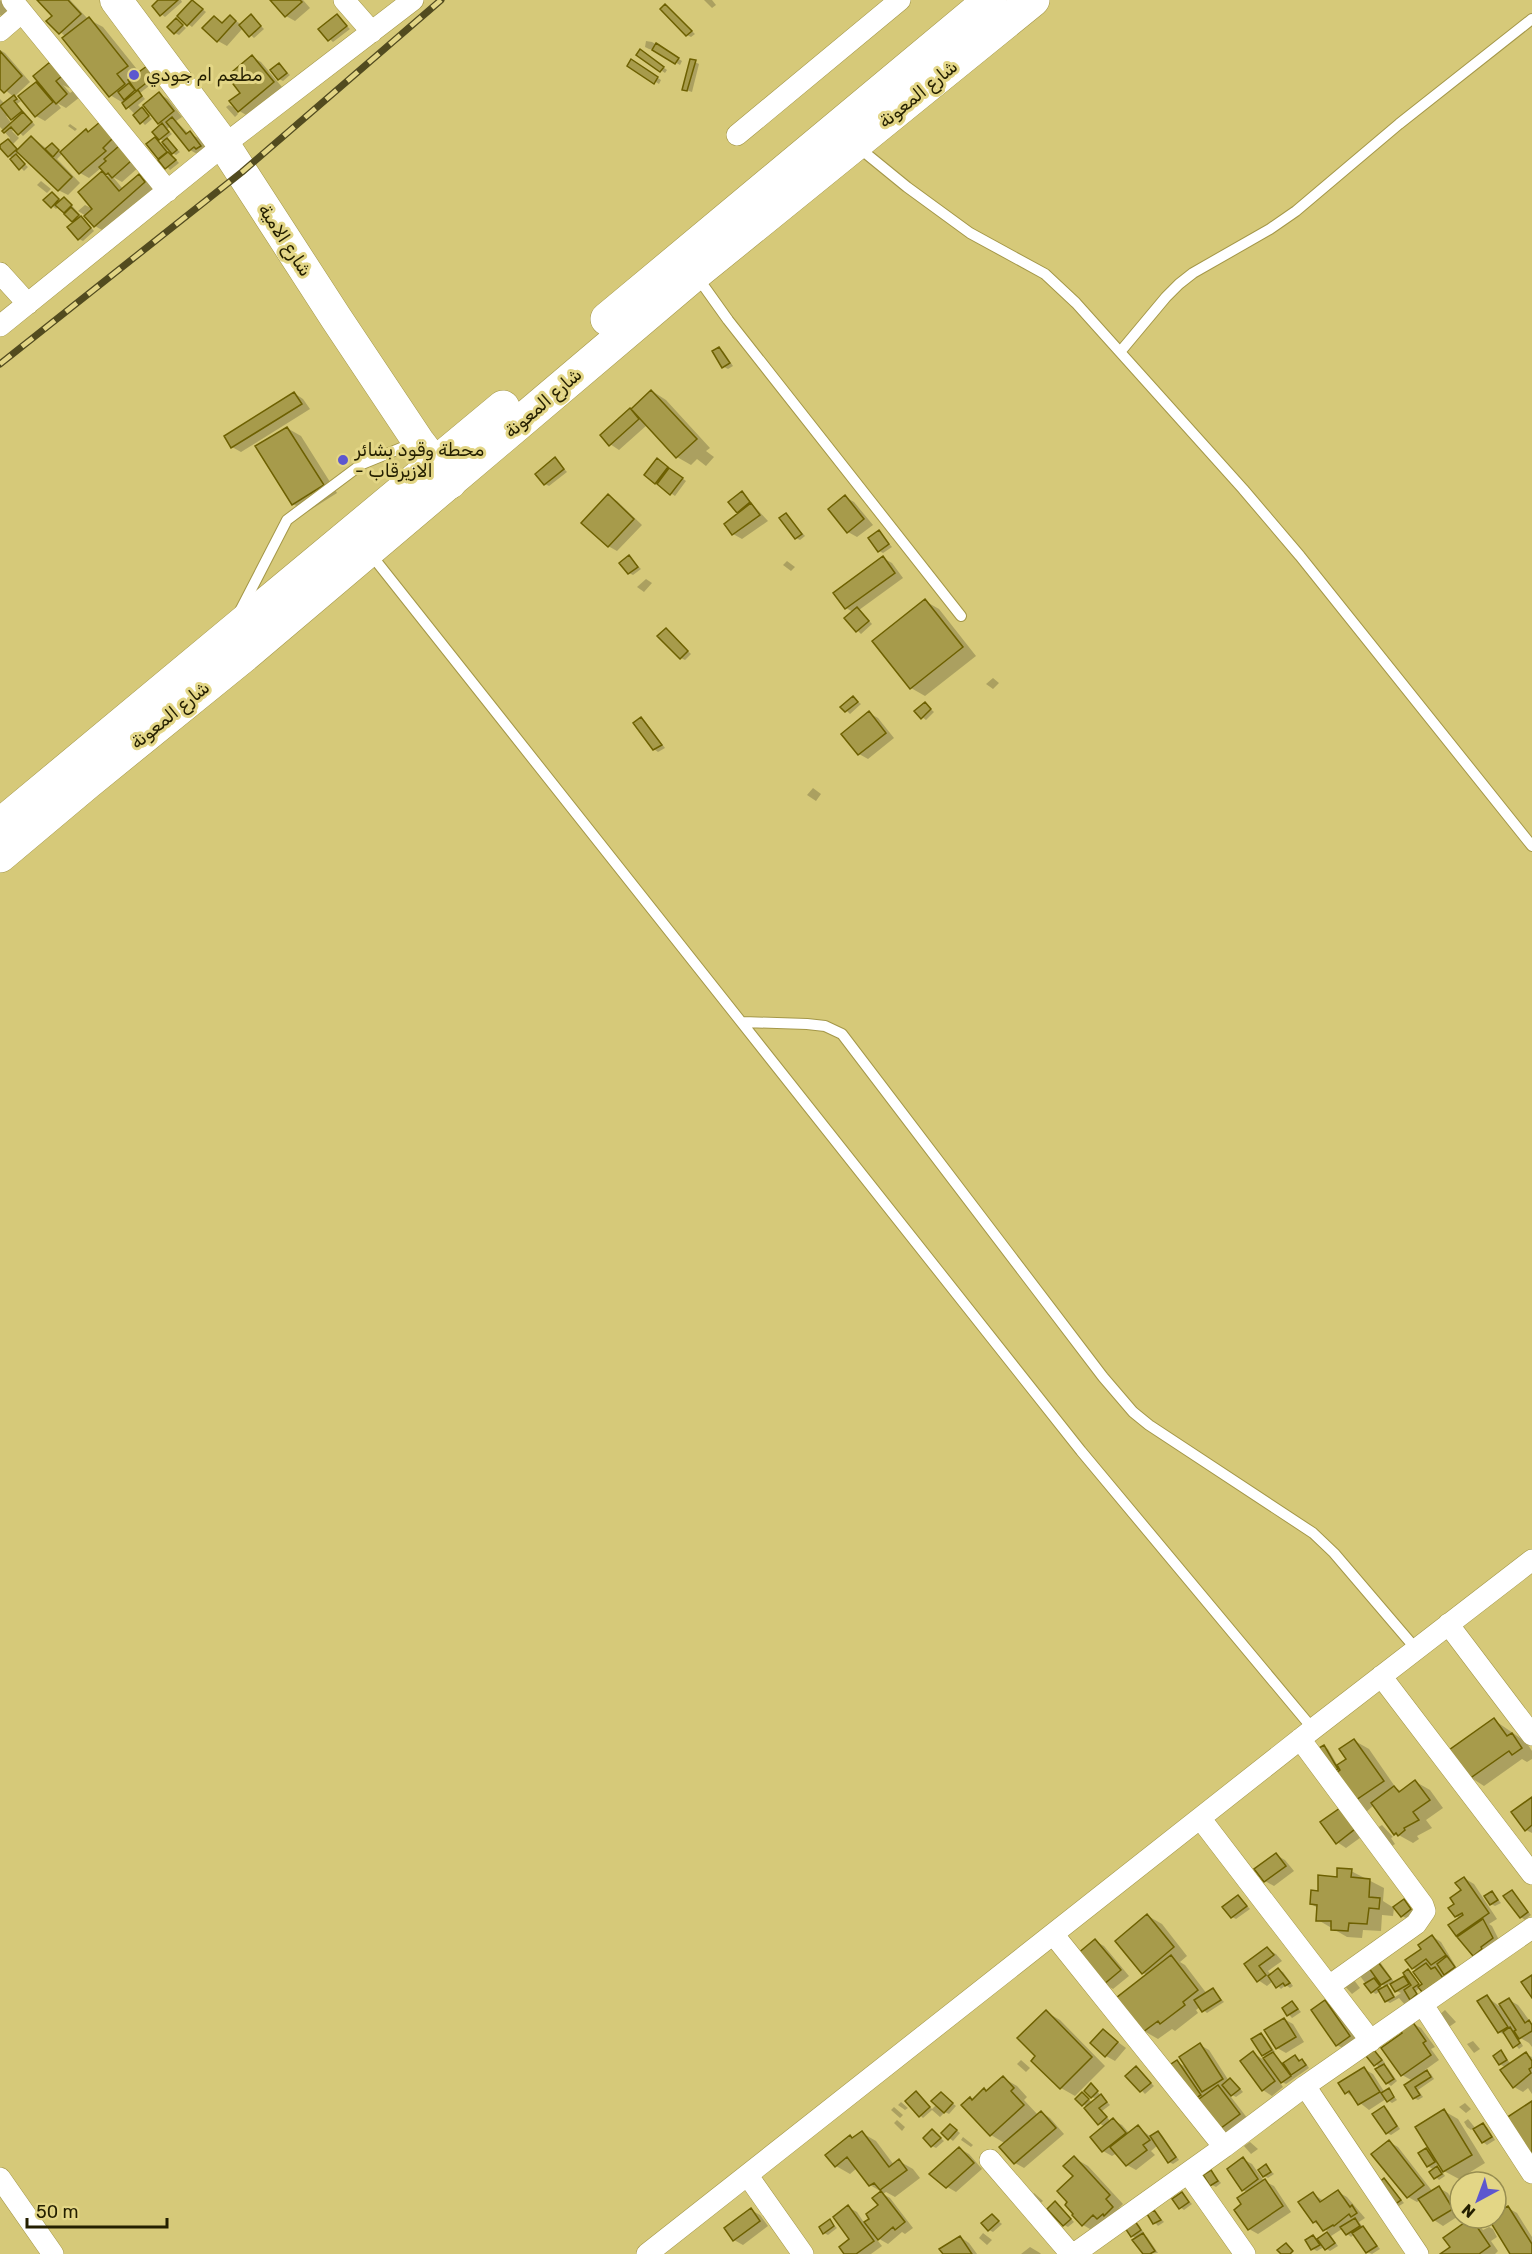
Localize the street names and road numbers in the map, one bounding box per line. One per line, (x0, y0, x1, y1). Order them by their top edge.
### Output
street label: شارع المعونة (874, 55, 963, 133)
street label: شارع الامية (253, 200, 317, 281)
street label: شارع المعونة (500, 363, 587, 443)
street label: شارع المعونة (126, 676, 215, 754)

